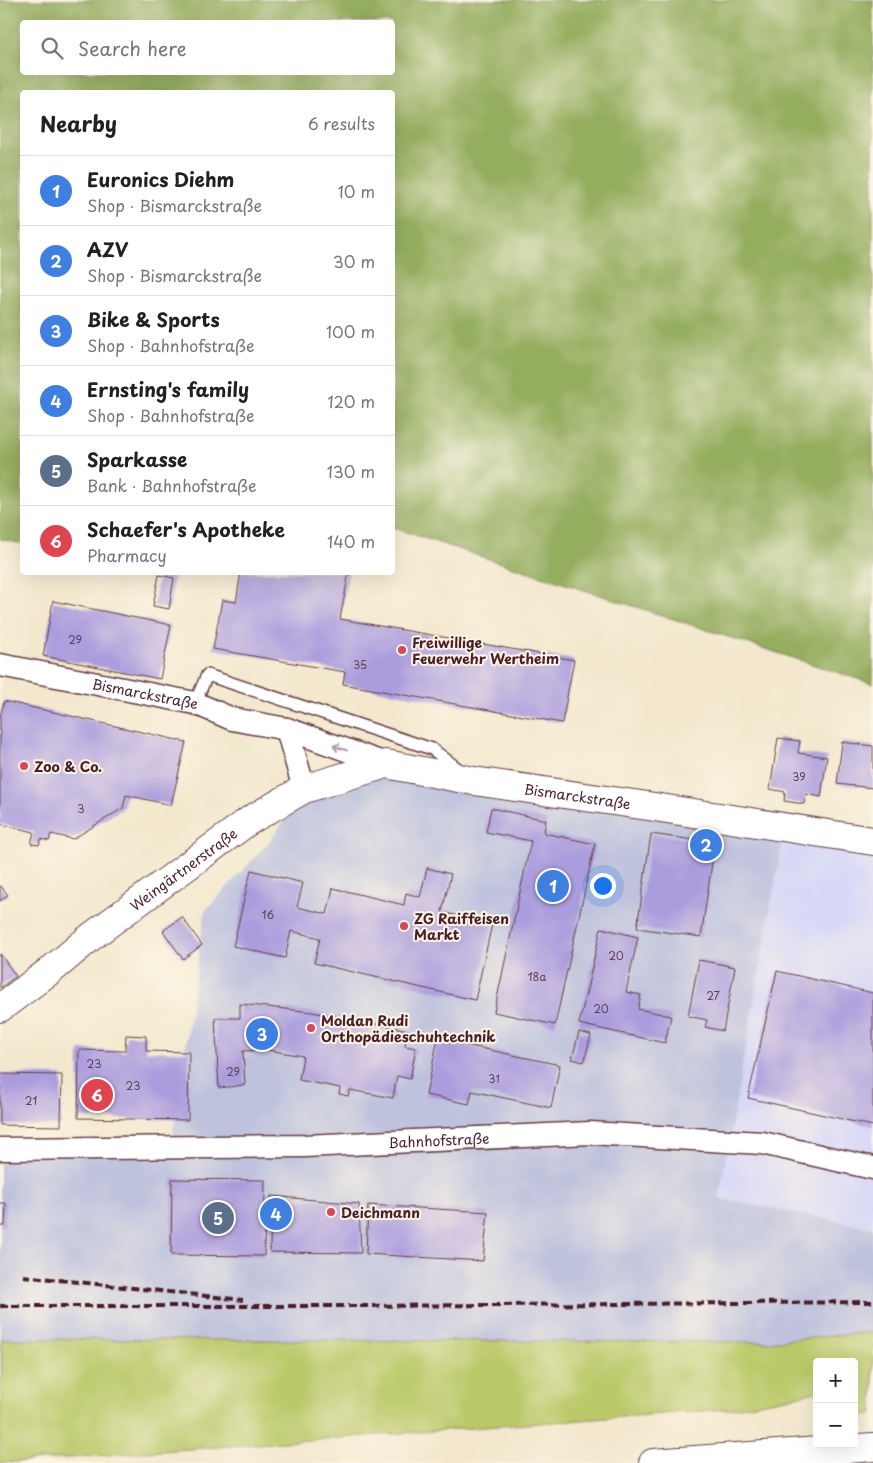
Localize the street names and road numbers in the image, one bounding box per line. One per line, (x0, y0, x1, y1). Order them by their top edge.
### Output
street label: Bismarckstraße (91, 673, 200, 714)
street label: Bismarckstraße (523, 778, 632, 814)
street label: Weingärtnerstraße (125, 823, 241, 916)
street label: Bahnhofstraße (388, 1127, 490, 1153)

